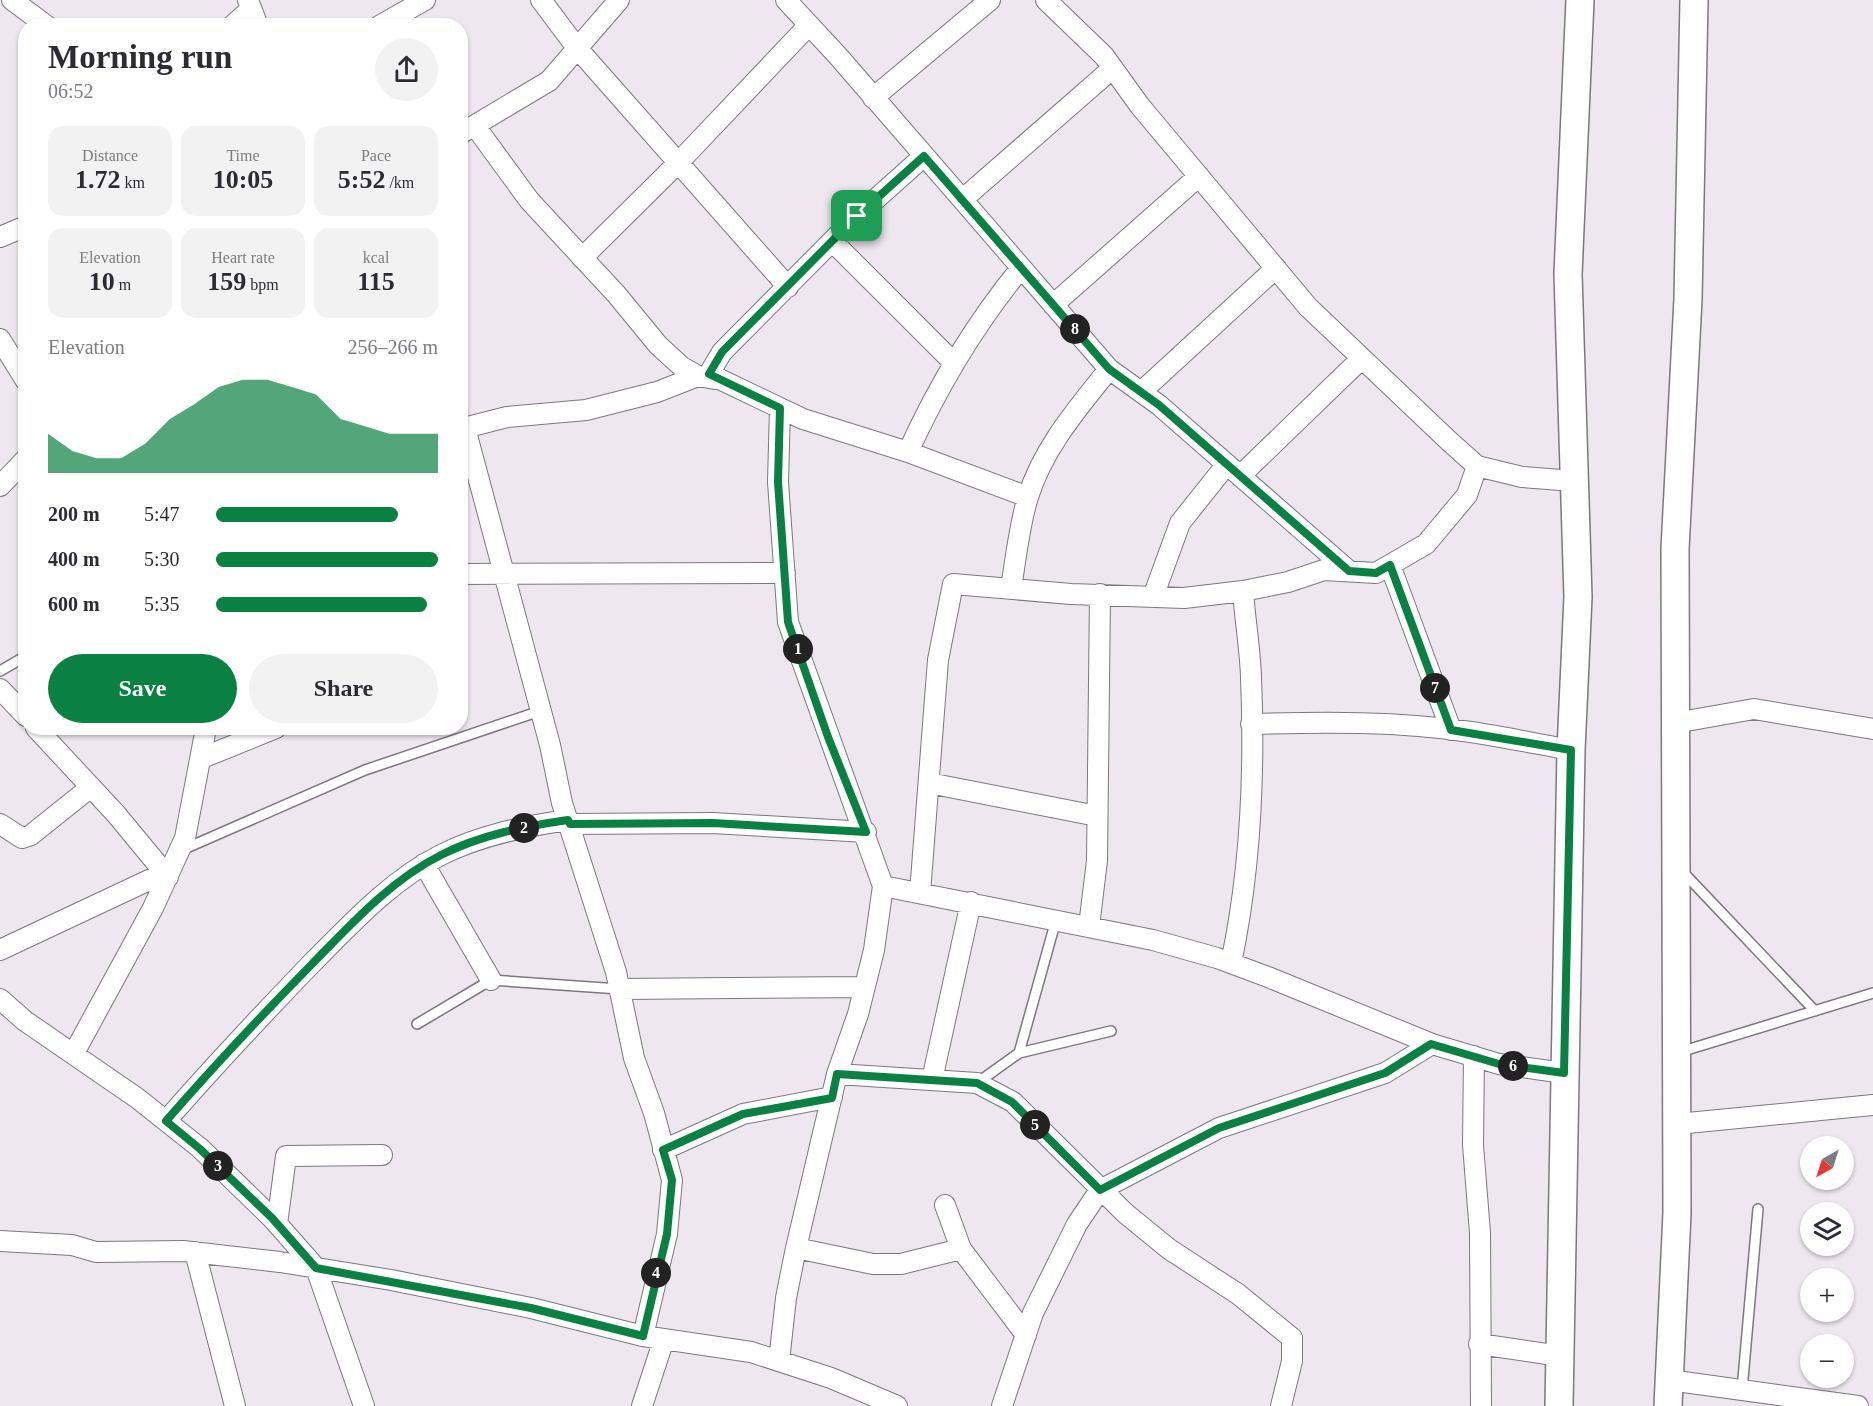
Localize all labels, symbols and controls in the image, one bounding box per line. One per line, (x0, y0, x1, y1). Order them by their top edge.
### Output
button: share (375, 38, 438, 101)
text: Morning run (48, 39, 232, 75)
text: 06:52 (48, 80, 94, 102)
text: Distance (82, 147, 138, 164)
text: Time (226, 147, 260, 164)
text: Pace (361, 147, 391, 164)
text: 1.72 (75, 165, 121, 194)
text: 10:05 (213, 165, 273, 194)
text: 5:52 (338, 165, 385, 194)
text: km (121, 174, 145, 191)
text: /km (385, 174, 414, 191)
pin (831, 190, 882, 241)
icon: arrive (840, 199, 873, 232)
text: Elevation (79, 249, 141, 266)
text: Heart rate (211, 249, 275, 266)
text: kcal (363, 249, 389, 266)
text: 10 (89, 267, 115, 296)
text: 159 (207, 267, 246, 296)
text: 115 (357, 267, 395, 296)
text: m (115, 276, 131, 293)
text: bpm (246, 276, 279, 293)
pin: 8 (1060, 314, 1090, 344)
text: 8 (1071, 320, 1079, 337)
text: Elevation (48, 336, 125, 358)
text: 256–266 m (347, 336, 438, 358)
text: 200 m (48, 503, 100, 525)
text: 5:47 (144, 503, 180, 525)
text: 400 m (48, 548, 100, 570)
text: 5:30 (144, 548, 180, 570)
text: 600 m (48, 593, 100, 615)
text: 5:35 (144, 593, 180, 615)
pin: 1 (783, 634, 813, 664)
text: 1 (794, 640, 802, 657)
button: Save (48, 654, 237, 723)
button: Share (249, 654, 438, 723)
pin: 7 (1420, 673, 1450, 703)
text: 7 (1431, 679, 1439, 696)
pin: 2 (509, 813, 539, 843)
text: 2 (520, 819, 528, 836)
pin: 6 (1498, 1051, 1528, 1081)
text: 6 (1509, 1057, 1517, 1074)
pin: 5 (1020, 1110, 1050, 1140)
text: 5 (1031, 1116, 1039, 1133)
north arrow (1800, 1136, 1854, 1190)
map controls (1800, 1136, 1854, 1388)
pin: 3 (203, 1151, 233, 1181)
text: 3 (214, 1157, 222, 1174)
button: layers (1800, 1202, 1854, 1256)
pin: 4 (641, 1258, 671, 1288)
text: 4 (652, 1264, 660, 1281)
button: + (1800, 1268, 1854, 1322)
button: − (1800, 1334, 1854, 1388)

